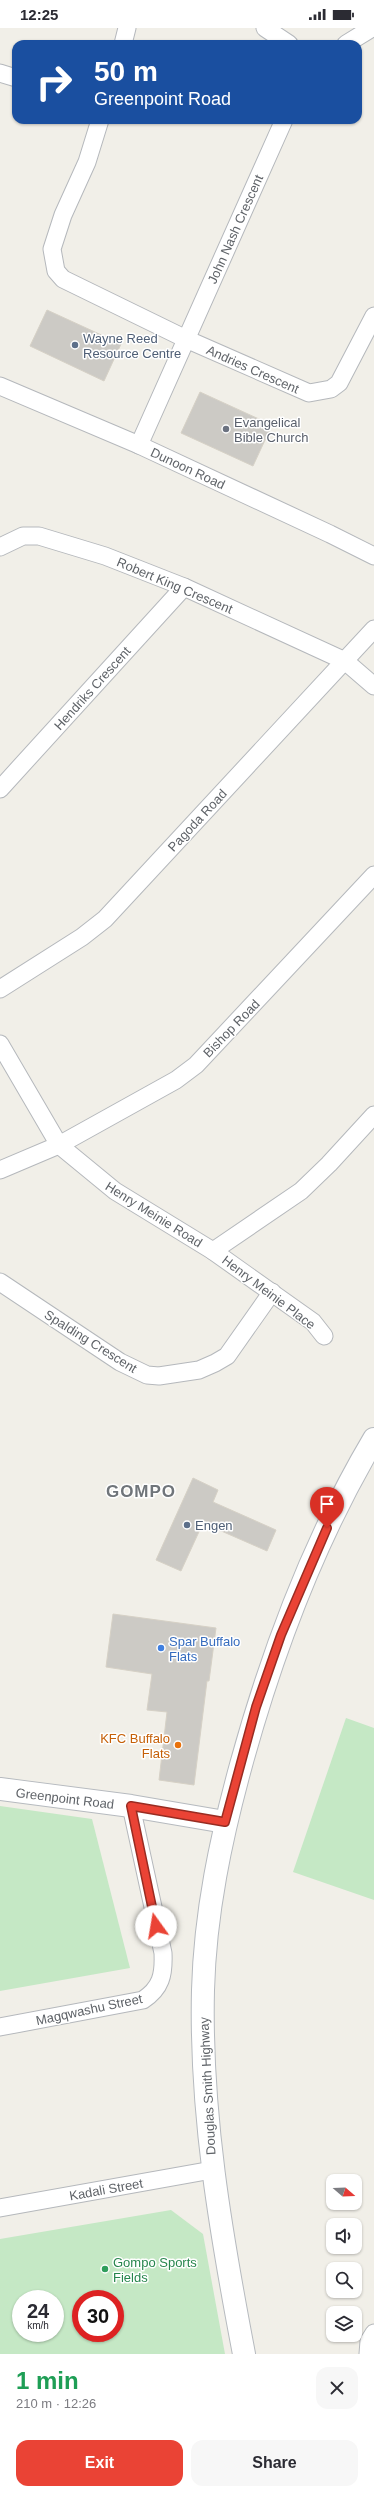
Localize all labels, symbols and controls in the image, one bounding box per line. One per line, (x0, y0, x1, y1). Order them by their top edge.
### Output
text: 12:25 (20, 6, 58, 23)
icon: right (28, 56, 80, 108)
text: 50 m (94, 56, 158, 87)
text: Greenpoint Road (94, 89, 231, 109)
street label: John Nash Crescent (205, 172, 266, 286)
place label: Wayne Reed Resource Centre (83, 331, 181, 361)
marker: Wayne Reed Resource Centre (70, 340, 80, 350)
street label: Andries Crescent (204, 342, 302, 397)
place label: Evangelical Bible Church (234, 415, 308, 445)
marker: Evangelical Bible Church (221, 424, 231, 434)
street label: Dunoon Road (148, 445, 227, 492)
street label: Robert King Crescent (115, 554, 235, 617)
street label: Hendriks Crescent (51, 643, 134, 733)
street label: Pagoda Road (165, 786, 230, 855)
street label: Bishop Road (200, 996, 263, 1060)
street label: Henry Meinie Road (103, 1179, 205, 1250)
street label: Henry Meinie Place (219, 1252, 318, 1332)
street label: Spalding Crescent (42, 1307, 140, 1376)
district label: GOMPO (106, 1482, 176, 1501)
pin (310, 1487, 344, 1528)
icon: arrive (316, 1493, 338, 1515)
place label: Engen (195, 1518, 233, 1533)
marker: Engen (182, 1520, 192, 1530)
place label: Spar Buffalo Flats (169, 1634, 240, 1664)
marker: Spar Buffalo Flats (156, 1643, 166, 1653)
place label: KFC Buffalo Flats (100, 1731, 170, 1761)
marker: KFC Buffalo Flats (173, 1740, 183, 1750)
street label: Greenpoint Road (15, 1785, 115, 1812)
position arrow (135, 1905, 177, 1947)
street label: Magqwashu Street (35, 1991, 144, 2028)
street label: Douglas Smith Highway (196, 2016, 219, 2155)
north arrow (326, 2174, 362, 2210)
map controls (326, 2174, 362, 2342)
street label: Kadali Street (68, 2176, 144, 2203)
button: sound (326, 2218, 362, 2254)
place label: Gompo Sports Fields (113, 2255, 197, 2285)
button: search (326, 2262, 362, 2298)
marker: Gompo Sports Fields (100, 2264, 110, 2274)
speed limit sign: 30 (72, 2290, 124, 2342)
text: 24 (27, 2300, 49, 2322)
button: layers (326, 2306, 362, 2342)
text: km/h (27, 2320, 49, 2331)
text: 1 min (16, 2367, 79, 2394)
button: close (316, 2367, 358, 2409)
text: 210 m · 12:26 (16, 2396, 96, 2411)
button: Exit (16, 2440, 183, 2486)
button: Share (191, 2440, 358, 2486)

